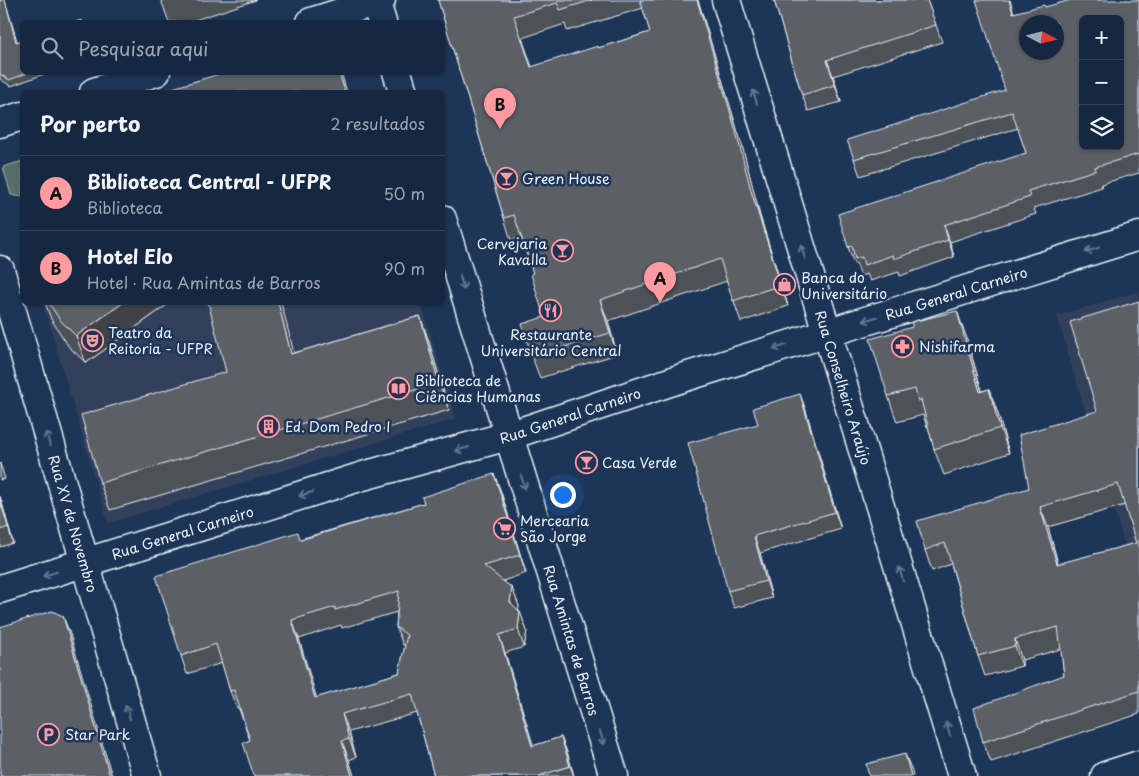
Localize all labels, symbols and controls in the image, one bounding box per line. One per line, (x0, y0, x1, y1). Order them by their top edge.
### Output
north arrow (1019, 15, 1064, 60)
map controls (1079, 15, 1124, 150)
button: + (1079, 15, 1124, 60)
search box (20, 20, 445, 75)
icon: search (38, 34, 66, 62)
text: Pesquisar aqui (78, 34, 208, 62)
button: − (1079, 60, 1124, 105)
pin: B (484, 88, 516, 129)
one-way arrow (750, 89, 760, 105)
button: layers (1079, 105, 1124, 150)
text: Por perto (40, 107, 140, 139)
text: 2 resultados (331, 111, 425, 135)
bar icon: Green House (494, 166, 518, 190)
text: Biblioteca Central - UFPR (87, 167, 331, 195)
place label: Green House (522, 168, 610, 189)
text: A (50, 181, 62, 205)
text: 50 m (384, 181, 425, 205)
text: Biblioteca (87, 195, 162, 219)
place label: Cervejaria Kavalla (477, 233, 547, 270)
bar icon: Cervejaria Kavalla (551, 239, 575, 263)
text: Hotel Elo (87, 242, 173, 270)
one-way arrow (797, 245, 807, 261)
one-way arrow (1085, 246, 1101, 256)
text: B (51, 256, 61, 280)
text: 90 m (384, 256, 425, 280)
street label: Rua General Carneiro (882, 261, 1030, 325)
pin: A (644, 262, 676, 303)
place label: Banca do Universitário (801, 267, 887, 304)
text: Hotel · Rua Amintas de Barros (87, 270, 321, 294)
shop icon: Banca do Universitário (773, 273, 797, 297)
one-way arrow (457, 275, 467, 291)
restaurant icon: Restaurante Universitário Central (539, 299, 563, 323)
street label: Rua Conselheiro Araújo (810, 308, 877, 467)
one-way arrow (863, 315, 879, 324)
place label: Teatro da Reitoria - UFPR (108, 322, 213, 359)
place label: Restaurante Universitário Central (480, 324, 622, 361)
theatre icon: Teatro da Reitoria - UFPR (80, 328, 104, 352)
pharmacy icon: Nishifarma (891, 334, 915, 358)
place label: Nishifarma (919, 336, 995, 357)
one-way arrow (773, 342, 789, 352)
place label: Biblioteca de Ciências Humanas (415, 370, 541, 407)
library icon: Biblioteca de Ciências Humanas (387, 376, 411, 400)
street label: Rua General Carneiro (497, 382, 644, 448)
building icon: Ed. Dom Pedro I (257, 414, 281, 438)
place label: Ed. Dom Pedro I (285, 416, 391, 437)
one-way arrow (43, 431, 52, 447)
one-way arrow (454, 444, 470, 454)
bar icon: Casa Verde (574, 450, 598, 474)
street label: Rua XV de Novembro (44, 452, 104, 595)
place label: Casa Verde (602, 452, 677, 473)
one-way arrow (519, 474, 528, 490)
your location (550, 482, 576, 508)
one-way arrow (298, 490, 314, 500)
street label: Rua General Carneiro (109, 500, 256, 564)
place label: Mercearia São Jorge (520, 510, 589, 547)
supermarket icon: Mercearia São Jorge (492, 516, 516, 540)
street label: Rua Amintas de Barros (539, 562, 605, 718)
one-way arrow (895, 566, 905, 582)
one-way arrow (42, 569, 58, 579)
one-way arrow (123, 705, 133, 721)
parking icon: Star Park (37, 722, 61, 746)
one-way arrow (943, 722, 953, 738)
place label: Star Park (65, 724, 131, 745)
one-way arrow (598, 729, 607, 745)

